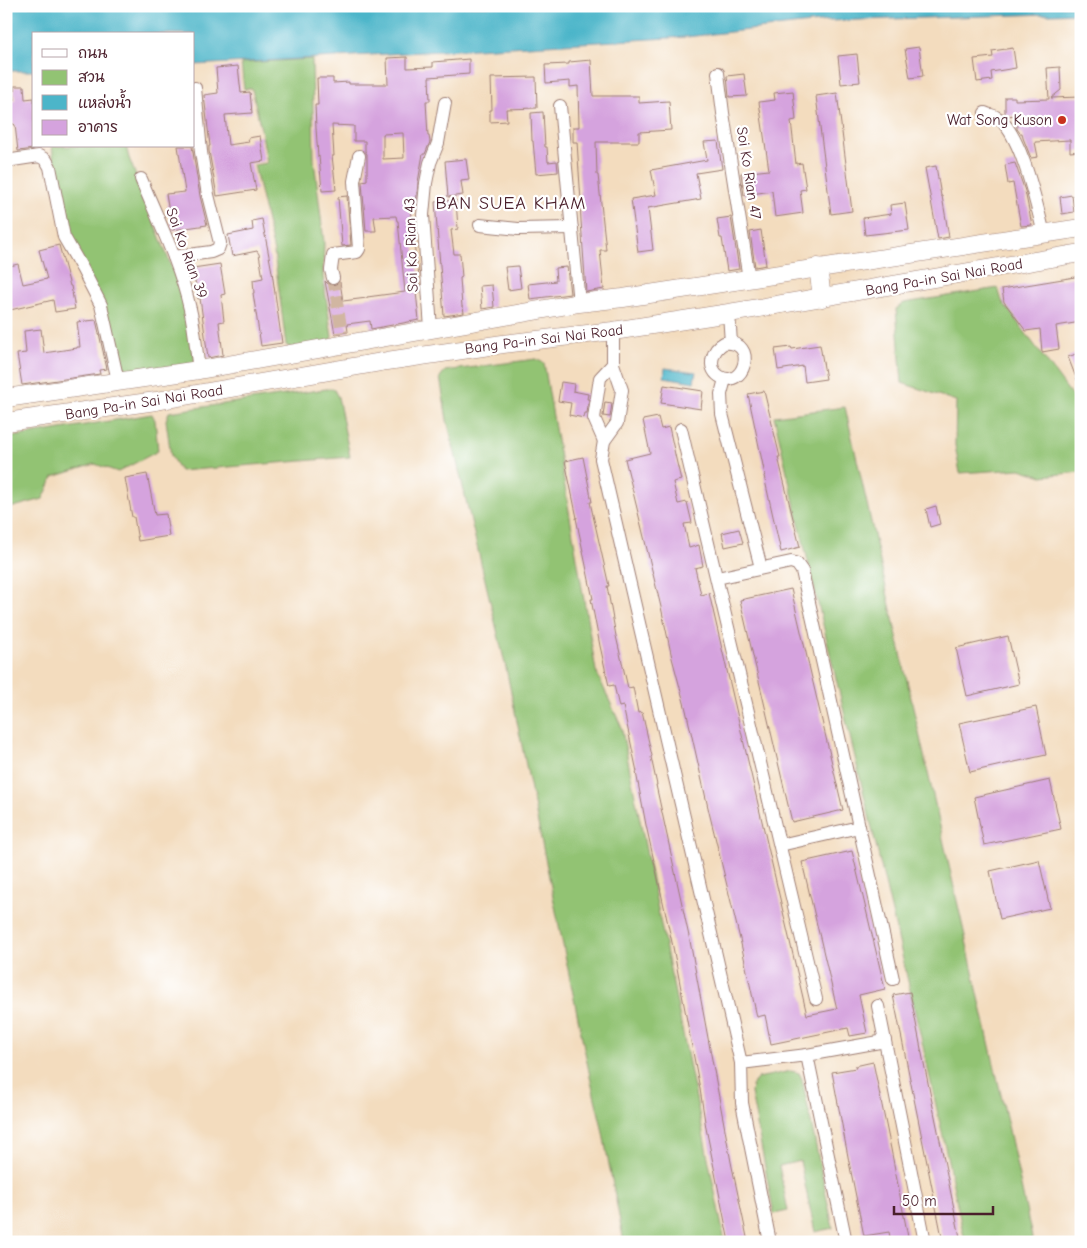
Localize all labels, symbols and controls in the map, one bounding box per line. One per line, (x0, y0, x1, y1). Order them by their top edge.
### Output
legend (32, 32, 195, 148)
text: ถนน (78, 44, 107, 62)
text: สวน (78, 68, 105, 86)
text: แหล่งน้ำ (78, 89, 132, 112)
place label: Wat Song Kuson (947, 111, 1052, 129)
marker: Wat Song Kuson (1056, 114, 1068, 126)
text: อาคาร (78, 118, 118, 136)
street label: Soi Ko Rian 47 (733, 125, 765, 221)
district label: BAN SUEA KHAM (436, 193, 586, 214)
street label: Soi Ko Rian 43 (400, 198, 422, 292)
street label: Soi Ko Rian 39 (162, 205, 212, 301)
street label: Bang Pa-in Sai Nai Road (864, 254, 1024, 300)
street label: Bang Pa-in Sai Nai Road (464, 320, 624, 358)
street label: Bang Pa-in Sai Nai Road (64, 381, 224, 423)
scale bar (894, 1183, 993, 1215)
text: 50 m (902, 1192, 937, 1210)

